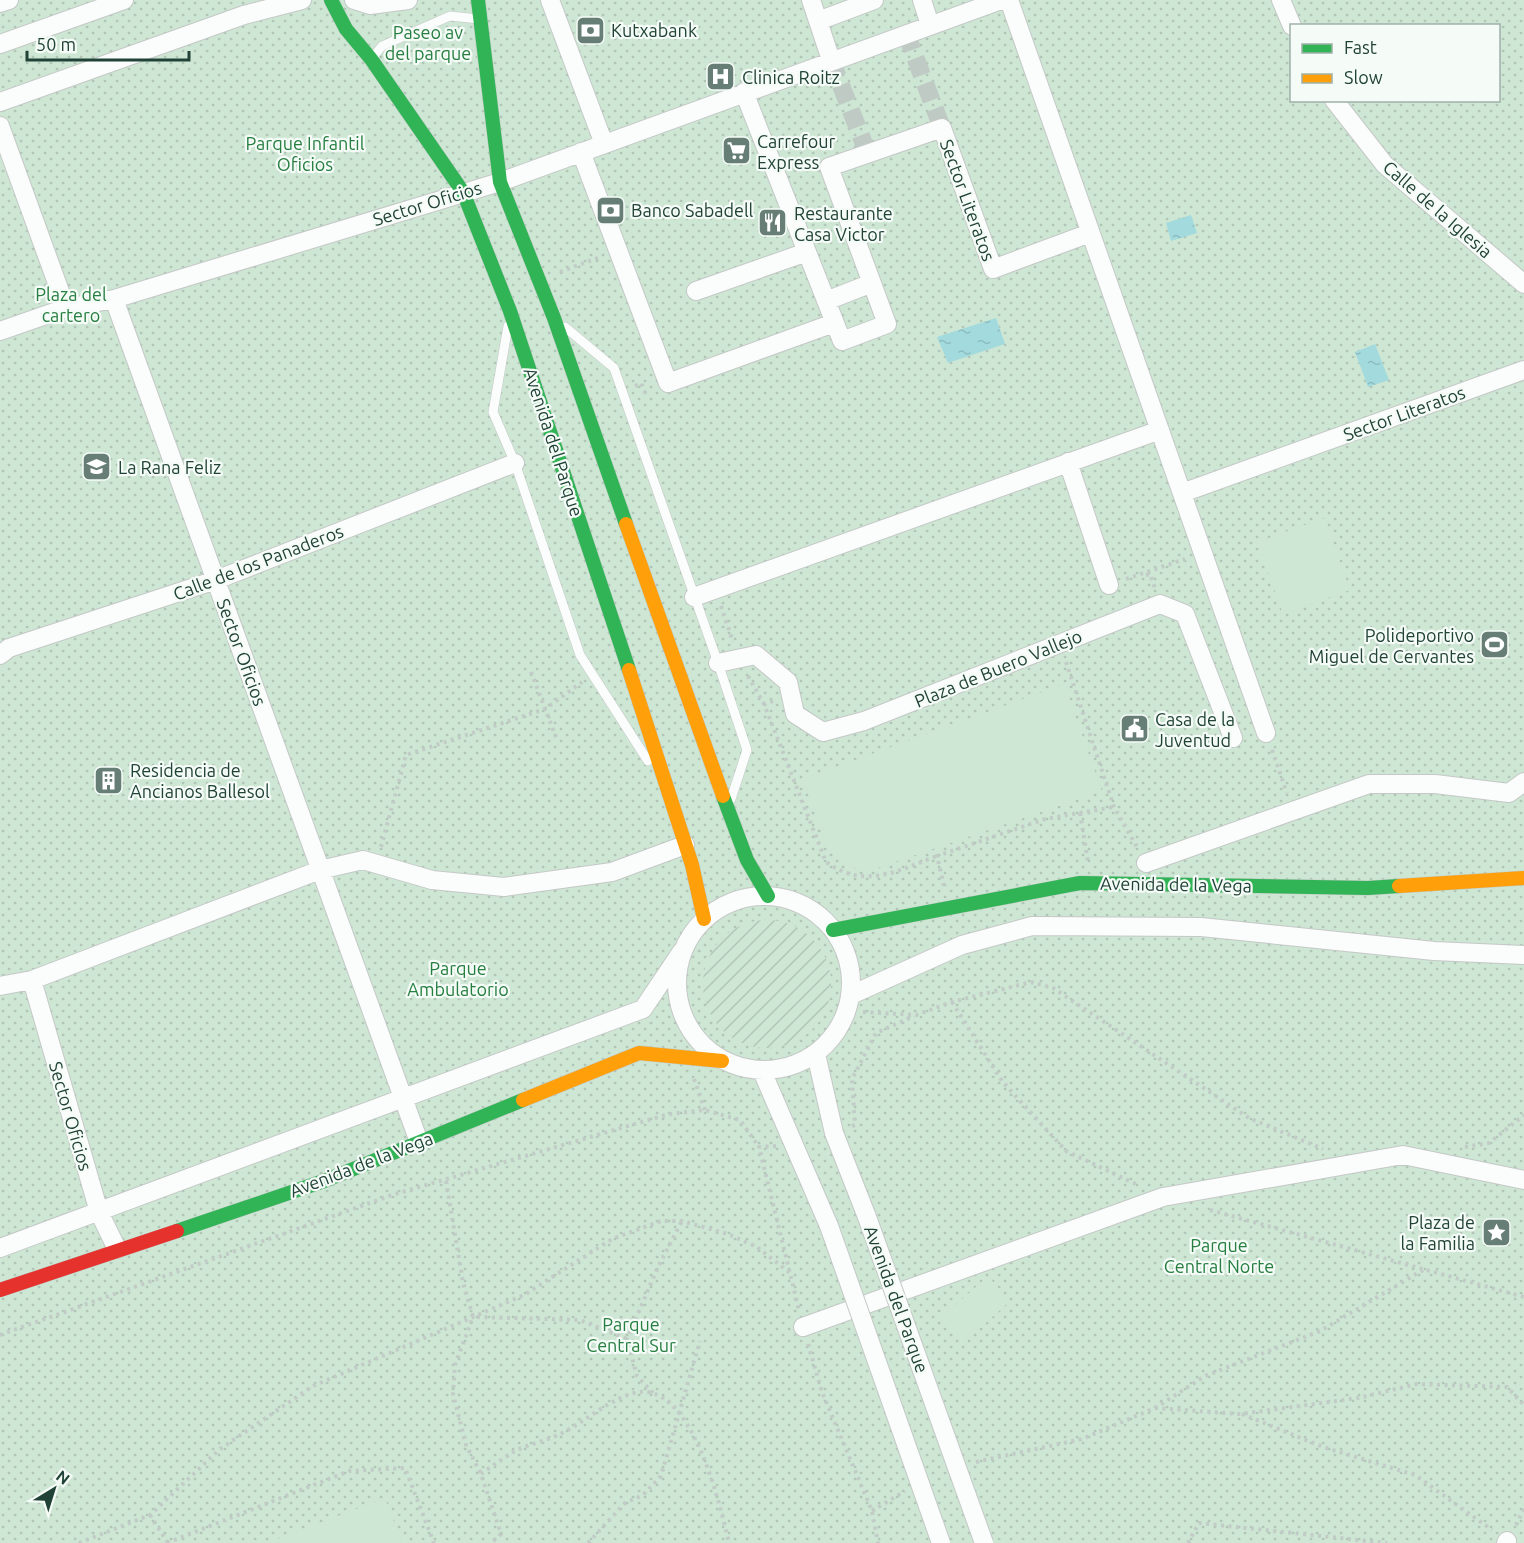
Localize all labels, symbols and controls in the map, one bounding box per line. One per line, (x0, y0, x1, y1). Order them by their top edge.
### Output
bank icon: Kutxabank (574, 14, 606, 46)
place label: Kutxabank (611, 20, 697, 40)
park label: Paseo av del parque (385, 22, 471, 63)
scale bar (27, 24, 189, 62)
legend (1290, 24, 1500, 102)
text: 50 m (36, 34, 76, 54)
text: Fast (1344, 37, 1377, 57)
hospital icon: Clinica Roitz (705, 61, 737, 93)
place label: Clinica Roitz (742, 67, 840, 87)
text: Slow (1344, 67, 1383, 87)
place label: Carrefour Express (757, 131, 836, 172)
park label: Parque Infantil Oficios (246, 133, 365, 174)
supermarket icon: Carrefour Express (720, 135, 752, 167)
street label: Sector Literatos (937, 136, 999, 264)
street label: Calle de la Iglesia (1380, 156, 1496, 262)
street label: Sector Oficios (370, 177, 484, 229)
bank icon: Banco Sabadell (594, 194, 626, 226)
place label: Banco Sabadell (631, 200, 754, 220)
place label: Restaurante Casa Victor (794, 203, 893, 244)
restaurant icon: Restaurante Casa Victor (757, 207, 789, 239)
park label: Plaza del cartero (35, 284, 107, 325)
street label: Avenida del Parque (520, 365, 588, 519)
street label: Sector Literatos (1340, 382, 1468, 444)
school or university icon: La Rana Feliz (81, 451, 113, 483)
place label: La Rana Feliz (118, 457, 221, 477)
street label: Calle de los Panaderos (170, 520, 346, 604)
street label: Sector Oficios (213, 596, 271, 708)
street label: Plaza de Buero Vallejo (911, 625, 1085, 711)
place label: Polideportivo Miguel de Cervantes (1309, 625, 1474, 666)
sports icon: Polideportivo Miguel de Cervantes (1479, 629, 1511, 661)
place label: Casa de la Juventud (1155, 709, 1235, 750)
public building icon: Casa de la Juventud (1118, 713, 1150, 745)
place label: Residencia de Ancianos Ballesol (130, 760, 270, 801)
building icon: Residencia de Ancianos Ballesol (93, 764, 125, 796)
street label: Avenida de la Vega (1100, 873, 1252, 895)
park label: Parque Ambulatorio (407, 958, 509, 999)
street label: Sector Oficios (46, 1059, 96, 1173)
street label: Avenida de la Vega (287, 1127, 435, 1201)
place label: Plaza de la Familia (1401, 1212, 1475, 1253)
place icon: Plaza de la Familia (1480, 1216, 1512, 1248)
street label: Avenida del Parque (861, 1223, 933, 1375)
park label: Parque Central Norte (1164, 1235, 1274, 1276)
park label: Parque Central Sur (586, 1314, 676, 1355)
north arrow (24, 1459, 84, 1519)
text: N (53, 1466, 73, 1488)

